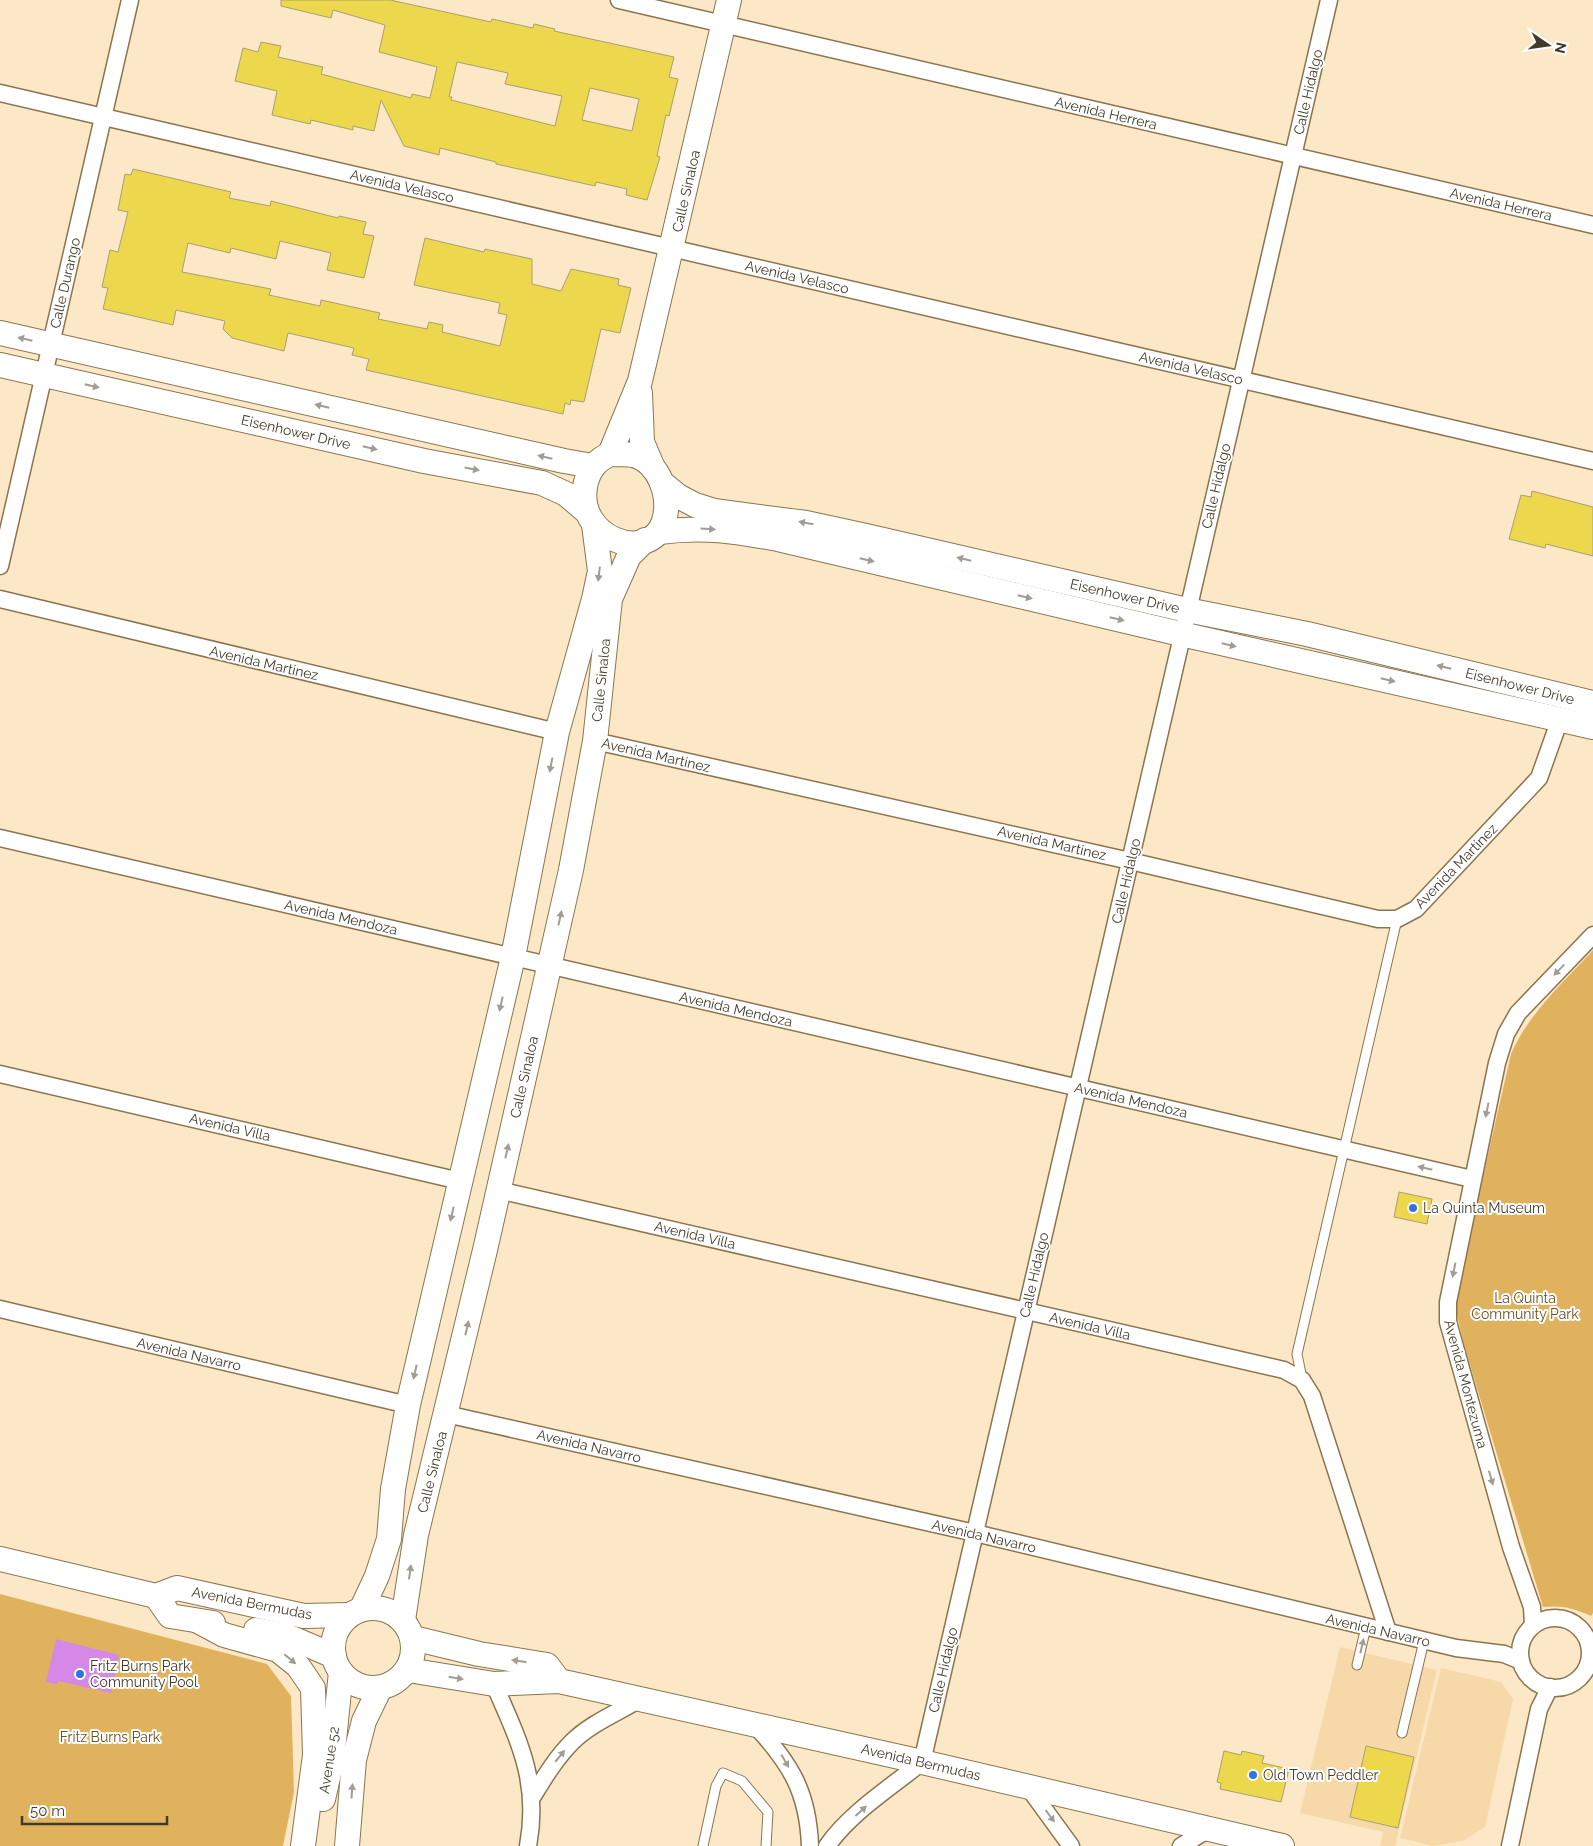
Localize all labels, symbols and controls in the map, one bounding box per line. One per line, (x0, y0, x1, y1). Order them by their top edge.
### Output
north arrow (1523, 20, 1573, 70)
text: N (1552, 41, 1570, 55)
street label: Calle Hidalgo (1290, 48, 1326, 136)
street label: Avenida Herrera (1053, 93, 1159, 133)
street label: Calle Sinaloa (669, 148, 703, 234)
street label: Avenida Velasco (349, 166, 455, 206)
street label: Avenida Herrera (1448, 184, 1554, 224)
street label: Calle Durango (47, 236, 83, 330)
street label: Avenida Velasco (744, 257, 850, 297)
one-way arrow (18, 335, 33, 343)
street label: Avenida Velasco (1138, 348, 1244, 388)
one-way arrow (84, 382, 100, 390)
one-way arrow (314, 402, 329, 410)
street label: Eisenhower Drive (240, 412, 352, 452)
street label: Calle Hidalgo (1198, 442, 1234, 530)
one-way arrow (362, 444, 378, 452)
one-way arrow (537, 453, 552, 461)
one-way arrow (464, 466, 480, 474)
one-way arrow (798, 519, 814, 527)
one-way arrow (700, 525, 716, 533)
one-way arrow (957, 555, 972, 563)
one-way arrow (859, 556, 874, 564)
one-way arrow (595, 566, 603, 582)
street label: Eisenhower Drive (1069, 576, 1181, 616)
one-way arrow (1017, 593, 1032, 601)
one-way arrow (1109, 615, 1124, 623)
street label: Calle Sinaloa (589, 638, 613, 722)
one-way arrow (1221, 641, 1236, 649)
street label: Avenida Martinez (208, 643, 320, 683)
one-way arrow (1436, 663, 1451, 671)
street label: Eisenhower Drive (1464, 665, 1576, 707)
one-way arrow (1380, 677, 1396, 685)
street label: Avenida Martinez (600, 735, 712, 775)
one-way arrow (547, 757, 555, 773)
street label: Avenida Martinez (1412, 820, 1500, 912)
street label: Avenida Martinez (996, 823, 1108, 863)
street label: Calle Hidalgo (1108, 837, 1144, 925)
street label: Avenida Mendoza (283, 896, 399, 938)
one-way arrow (556, 910, 564, 926)
one-way arrow (1553, 964, 1565, 976)
street label: Avenida Mendoza (678, 988, 794, 1030)
one-way arrow (497, 997, 505, 1012)
street label: Calle Sinaloa (507, 1034, 541, 1120)
street label: Avenida Mendoza (1073, 1079, 1189, 1121)
one-way arrow (1483, 1103, 1491, 1118)
street label: Avenida Villa (188, 1110, 272, 1144)
one-way arrow (503, 1143, 511, 1159)
one-way arrow (1417, 1164, 1432, 1172)
place label: La Quinta Museum (1423, 1200, 1545, 1216)
marker: La Quinta Museum (1407, 1202, 1419, 1214)
one-way arrow (448, 1206, 456, 1221)
street label: Avenida Villa (653, 1218, 737, 1252)
street label: Calle Hidalgo (1016, 1231, 1052, 1319)
one-way arrow (1450, 1262, 1458, 1277)
park label: La Quinta Community Park (1471, 1290, 1579, 1322)
street label: Avenida Villa (1048, 1309, 1132, 1343)
street label: Avenida Montezuma (1441, 1318, 1491, 1450)
one-way arrow (463, 1321, 471, 1336)
street label: Avenida Navarro (135, 1334, 243, 1374)
one-way arrow (411, 1364, 419, 1379)
street label: Avenida Navarro (535, 1426, 643, 1466)
street label: Calle Sinaloa (414, 1429, 450, 1515)
one-way arrow (1488, 1471, 1496, 1486)
street label: Avenida Navarro (930, 1516, 1038, 1556)
one-way arrow (407, 1563, 415, 1579)
street label: Avenida Bermudas (190, 1583, 314, 1623)
street label: Avenida Navarro (1324, 1610, 1432, 1650)
street label: Calle Hidalgo (925, 1626, 961, 1714)
one-way arrow (1358, 1639, 1366, 1654)
one-way arrow (283, 1653, 295, 1665)
one-way arrow (511, 1656, 527, 1664)
place label: Fritz Burns Park Community Pool (90, 1658, 198, 1690)
marker: Fritz Burns Park Community Pool (74, 1668, 86, 1680)
one-way arrow (448, 1674, 464, 1682)
street label: Avenue 52 (316, 1725, 342, 1795)
park label: Fritz Burns Park (60, 1729, 161, 1745)
street label: Avenida Bermudas (860, 1740, 983, 1784)
one-way arrow (554, 1750, 565, 1763)
one-way arrow (781, 1754, 790, 1768)
place label: Old Town Peddler (1263, 1767, 1379, 1783)
marker: Old Town Peddler (1247, 1769, 1259, 1781)
one-way arrow (348, 1783, 356, 1799)
scale bar (22, 1794, 168, 1826)
text: 50 m (30, 1802, 65, 1820)
one-way arrow (855, 1805, 867, 1817)
one-way arrow (1045, 1809, 1055, 1823)

